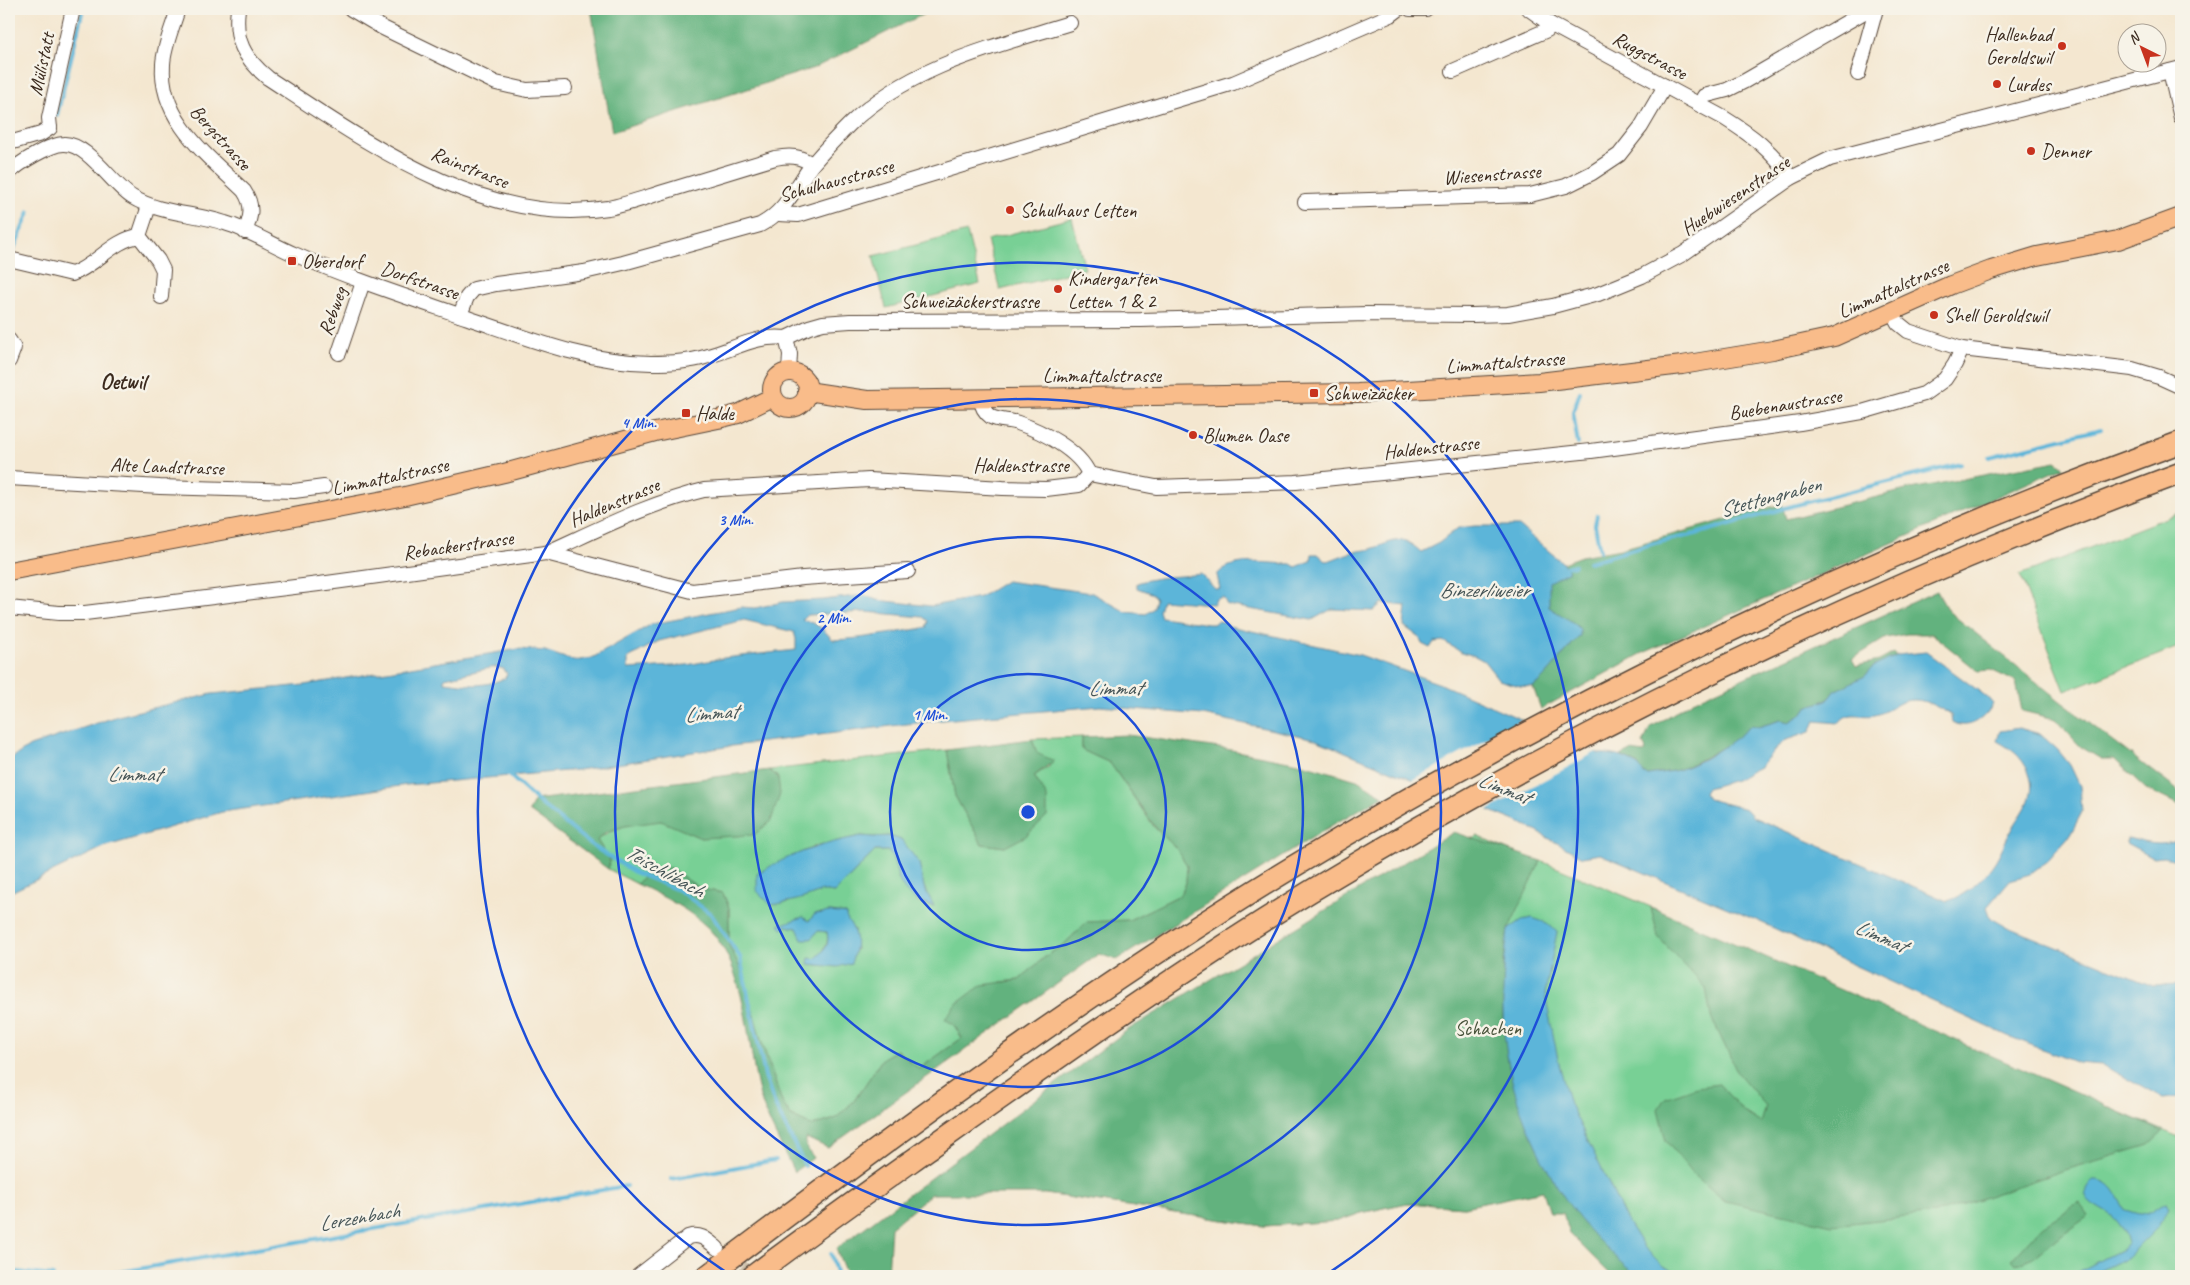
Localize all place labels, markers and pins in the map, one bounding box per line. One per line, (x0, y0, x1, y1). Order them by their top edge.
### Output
place label: Hallenbad Geroldswil (1985, 22, 2056, 70)
marker: Hallenbad Geroldswil (2056, 40, 2068, 52)
place label: Lurdes (2007, 72, 2053, 97)
marker: Lurdes (1991, 78, 2003, 90)
place label: Denner (2041, 139, 2093, 164)
marker: Denner (2025, 145, 2037, 157)
place label: Schulhaus Letten (1020, 198, 1137, 223)
marker: Schulhaus Letten (1004, 204, 1016, 216)
place label: Oberdorf (302, 249, 366, 274)
marker: Oberdorf (286, 255, 298, 267)
place label: Kindergarten Letten 1 & 2 (1068, 266, 1158, 314)
marker: Kindergarten Letten 1 & 2 (1052, 283, 1064, 295)
place label: Shell Geroldswil (1944, 303, 2051, 328)
marker: Shell Geroldswil (1928, 309, 1940, 321)
place label: Schweizäcker (1324, 381, 1415, 406)
marker: Schweizäcker (1308, 387, 1320, 399)
place label: Halde (696, 401, 735, 426)
marker: Halde (680, 407, 692, 419)
place label: Blumen Oase (1203, 423, 1290, 448)
marker: Blumen Oase (1187, 429, 1199, 441)
centre of rings (1019, 803, 1037, 821)

